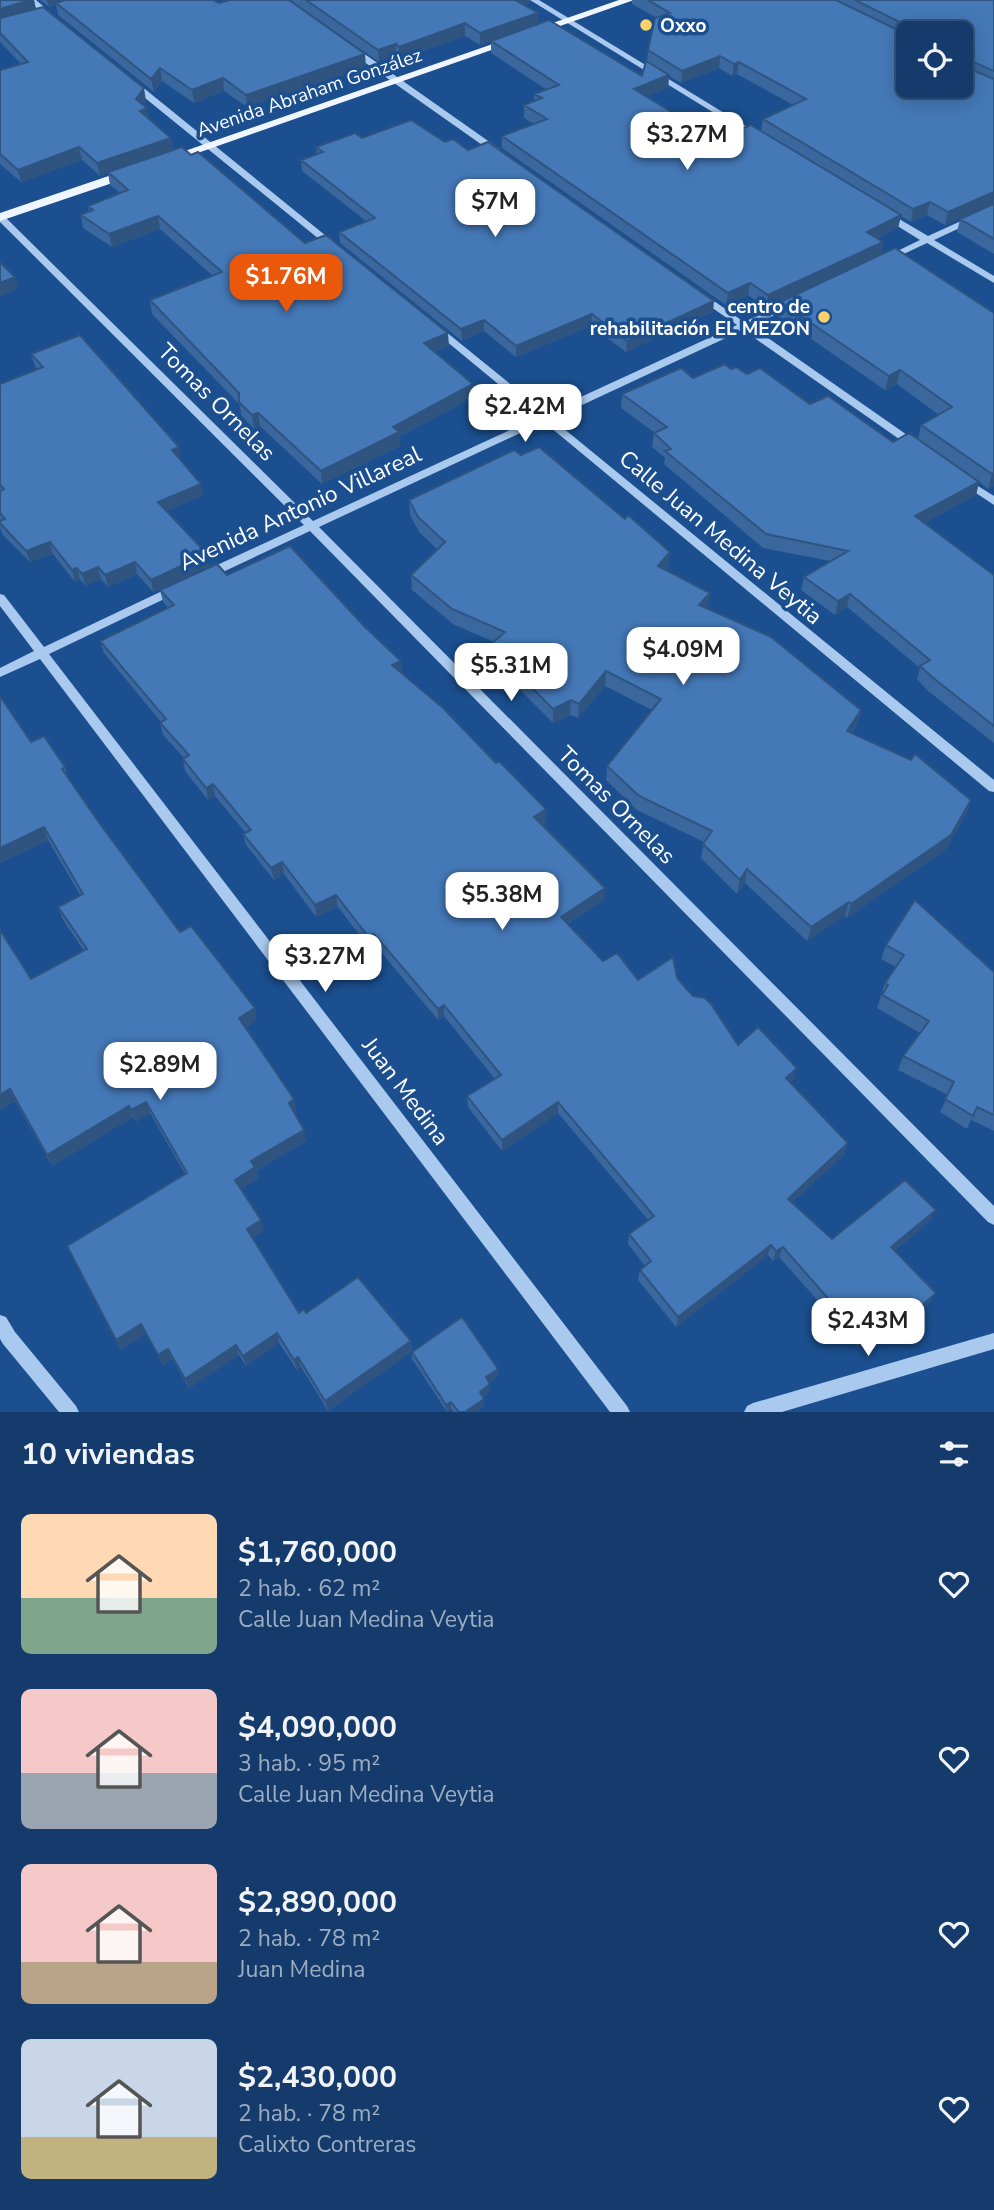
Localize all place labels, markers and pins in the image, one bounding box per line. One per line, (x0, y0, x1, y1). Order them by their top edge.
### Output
place label: Oxxo (660, 13, 706, 39)
marker: Oxxo (638, 17, 654, 33)
pin: $3.27M (630, 113, 744, 172)
pin: $7M (461, 180, 529, 239)
pin: $1.76M (229, 254, 343, 314)
place label: centro de rehabilitación EL MEZON (590, 294, 810, 342)
marker: centro de rehabilitación EL MEZON (816, 309, 832, 325)
pin: $2.42M (468, 384, 582, 444)
pin: $4.09M (626, 628, 740, 687)
pin: $5.31M (454, 644, 568, 703)
pin: $5.38M (445, 872, 559, 932)
pin: $3.27M (268, 934, 382, 994)
pin: $2.89M (103, 1042, 217, 1102)
pin: $2.43M (811, 1298, 925, 1358)

